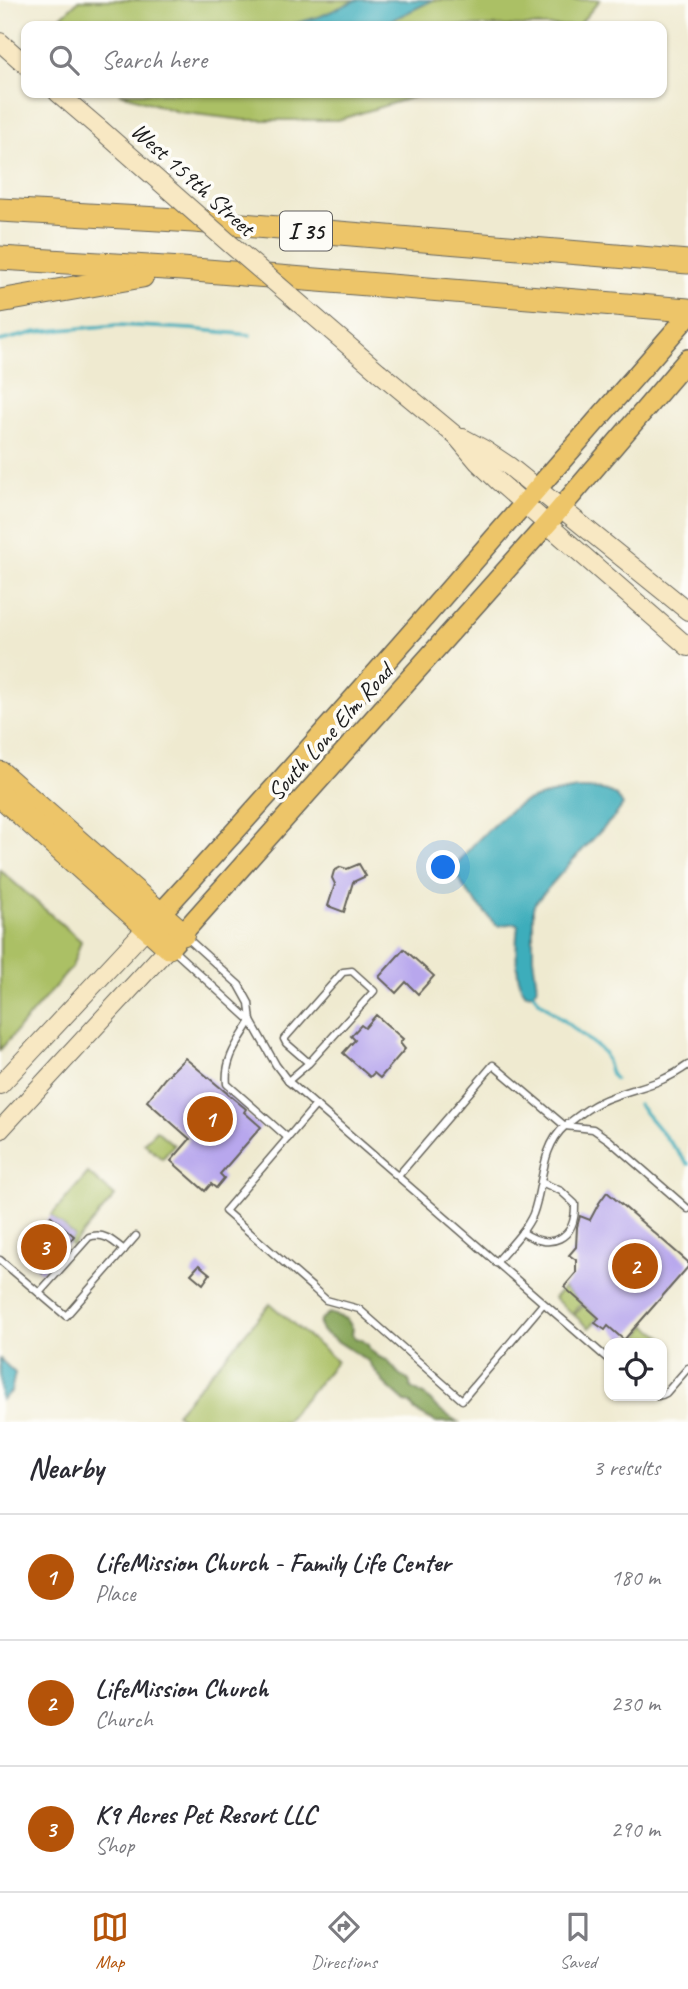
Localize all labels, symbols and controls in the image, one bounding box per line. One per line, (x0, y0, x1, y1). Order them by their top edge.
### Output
search box (21, 21, 667, 98)
icon: search (45, 41, 83, 79)
text: Search here (101, 43, 207, 76)
street label: West 159th Street (125, 116, 263, 244)
road number: I 35 (280, 212, 332, 250)
street label: South Lone Elm Road (261, 655, 402, 807)
your location (426, 850, 460, 884)
pin: 1 (187, 1093, 233, 1145)
pin: 3 (21, 1221, 67, 1273)
pin: 2 (612, 1240, 658, 1292)
map controls (604, 1338, 667, 1401)
button: locate (604, 1338, 667, 1401)
text: Nearby (28, 1449, 104, 1487)
text: 3 results (593, 1453, 660, 1482)
text: LifeMission Church - Family Life Center (95, 1546, 451, 1579)
text: 1 (46, 1563, 56, 1592)
text: 180 m (611, 1563, 660, 1592)
text: Place (95, 1579, 135, 1608)
text: LifeMission Church (95, 1672, 268, 1705)
text: 2 (46, 1689, 56, 1718)
text: 230 m (611, 1689, 660, 1718)
text: Church (95, 1705, 153, 1734)
text: K9 Acres Pet Resort LLC (95, 1798, 316, 1831)
text: 3 (46, 1815, 56, 1844)
text: 290 m (611, 1815, 660, 1844)
text: Shop (95, 1831, 134, 1860)
tab: Map (91, 1908, 129, 1974)
tab: Directions (311, 1908, 377, 1974)
tab: Saved (559, 1908, 597, 1974)

